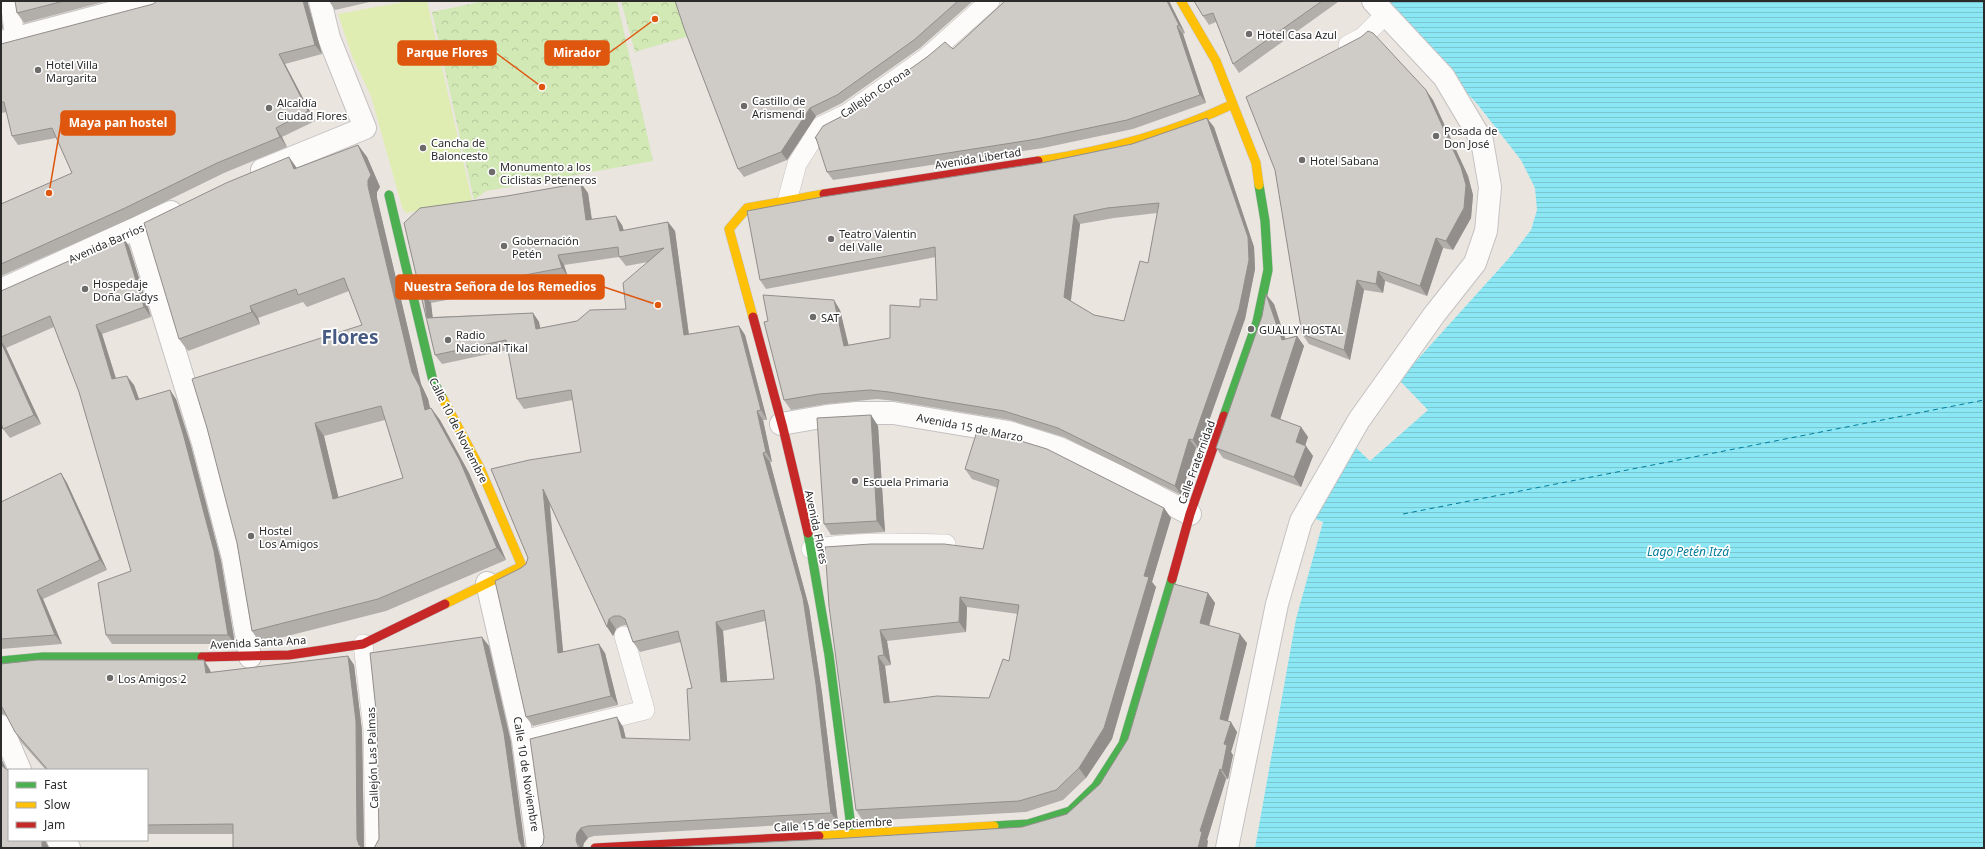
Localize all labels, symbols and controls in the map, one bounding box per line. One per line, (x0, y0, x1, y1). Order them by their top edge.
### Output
place label: Hotel Casa Azul (1257, 27, 1337, 42)
marker: Hotel Casa Azul (1244, 29, 1254, 39)
callout: Parque Flores (398, 41, 496, 65)
callout: Mirador (545, 41, 609, 65)
text: Parque Flores (406, 44, 488, 61)
text: Mirador (553, 44, 601, 61)
place label: Hotel Villa Margarita (46, 57, 98, 85)
street label: Callejón Corona (837, 63, 913, 121)
marker: Hotel Villa Margarita (33, 65, 43, 75)
place label: Castillo de Arismendi (752, 93, 805, 121)
place label: Alcaldía Ciudad Flores (277, 95, 347, 123)
marker: Castillo de Arismendi (739, 101, 749, 111)
marker: Alcaldía Ciudad Flores (264, 103, 274, 113)
callout: Maya pan hostel (61, 111, 175, 135)
text: Maya pan hostel (69, 114, 167, 131)
place label: Posada de Don José (1444, 123, 1498, 151)
marker: Posada de Don José (1431, 131, 1441, 141)
place label: Cancha de Baloncesto (431, 135, 488, 163)
marker: Cancha de Baloncesto (418, 143, 428, 153)
street label: Avenida Libertad (934, 144, 1022, 172)
place label: Hotel Sabana (1310, 153, 1379, 168)
marker: Hotel Sabana (1297, 155, 1307, 165)
place label: Monumento a los Ciclistas Peteneros (500, 159, 597, 187)
marker: Monumento a los Ciclistas Peteneros (487, 167, 497, 177)
street label: Avenida Barrios (66, 220, 146, 266)
place label: Teatro Valentin del Valle (839, 226, 917, 254)
place label: Gobernación Petén (512, 233, 579, 261)
marker: Teatro Valentin del Valle (826, 234, 836, 244)
marker: Gobernación Petén (499, 241, 509, 251)
callout: Nuestra Señora de los Remedios (396, 275, 604, 299)
place label: Hospedaje Doña Gladys (93, 276, 158, 304)
text: Nuestra Señora de los Remedios (404, 278, 596, 295)
marker: Hospedaje Doña Gladys (80, 284, 90, 294)
place label: SAT (821, 310, 839, 325)
marker: SAT (808, 312, 818, 322)
place label: GUALLY HOSTAL (1259, 322, 1343, 337)
district label: Flores (322, 324, 378, 350)
marker: GUALLY HOSTAL (1246, 324, 1256, 334)
place label: Radio Nacional Tikal (456, 327, 528, 355)
marker: Radio Nacional Tikal (443, 335, 453, 345)
street label: Calle 10 de Noviembre (426, 375, 492, 485)
street label: Avenida 15 de Marzo (916, 409, 1025, 445)
street label: Calle Fraternidad (1174, 418, 1218, 506)
place label: Escuela Primaria (863, 474, 949, 489)
marker: Escuela Primaria (850, 476, 860, 486)
street label: Avenida Flores (802, 489, 832, 565)
place label: Hostel Los Amigos (259, 523, 318, 551)
marker: Hostel Los Amigos (246, 531, 256, 541)
water label: Lago Petén Itzá (1647, 543, 1729, 560)
street label: Avenida Santa Ana (210, 632, 306, 652)
place label: Los Amigos 2 (118, 671, 187, 686)
marker: Los Amigos 2 (105, 673, 115, 683)
street label: Callejón Las Palmas (363, 707, 381, 809)
street label: Calle 10 de Noviembre (511, 715, 543, 833)
legend (8, 769, 148, 841)
text: Fast (44, 776, 68, 793)
text: Slow (44, 796, 71, 813)
street label: Calle 15 de Septiembre (773, 813, 893, 835)
text: Jam (43, 816, 65, 833)

